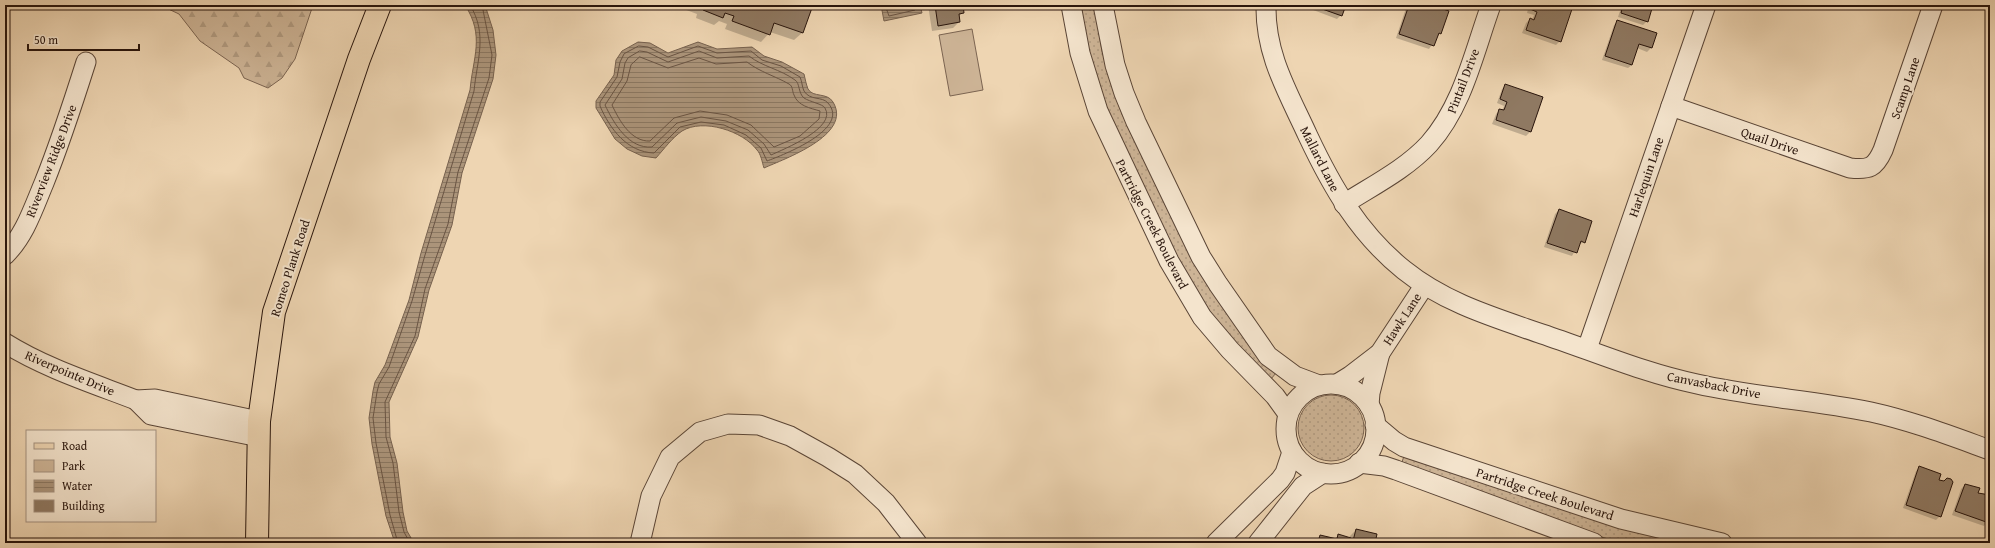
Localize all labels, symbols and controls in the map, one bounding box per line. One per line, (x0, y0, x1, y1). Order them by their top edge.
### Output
scale bar (28, 26, 139, 52)
text: 50 m (34, 31, 58, 48)
street label: Pintail Drive (1442, 46, 1484, 116)
street label: Scamp Lane (1885, 54, 1925, 122)
street label: Riverview Ridge Drive (21, 102, 81, 220)
street label: Quail Drive (1738, 122, 1802, 160)
street label: Mallard Lane (1295, 123, 1345, 195)
street label: Harlequin Lane (1623, 134, 1669, 220)
street label: Partridge Creek Boulevard (1111, 156, 1193, 292)
street label: Romeo Plank Road (265, 217, 315, 319)
street label: Hawk Lane (1378, 289, 1426, 349)
street label: Riverpointe Drive (22, 345, 118, 401)
street label: Canvasback Drive (1666, 367, 1762, 403)
legend (26, 430, 156, 522)
text: Road (62, 437, 88, 454)
text: Park (62, 457, 86, 474)
street label: Partridge Creek Boulevard (1474, 463, 1616, 525)
text: Water (62, 477, 92, 494)
text: Building (62, 497, 105, 514)

